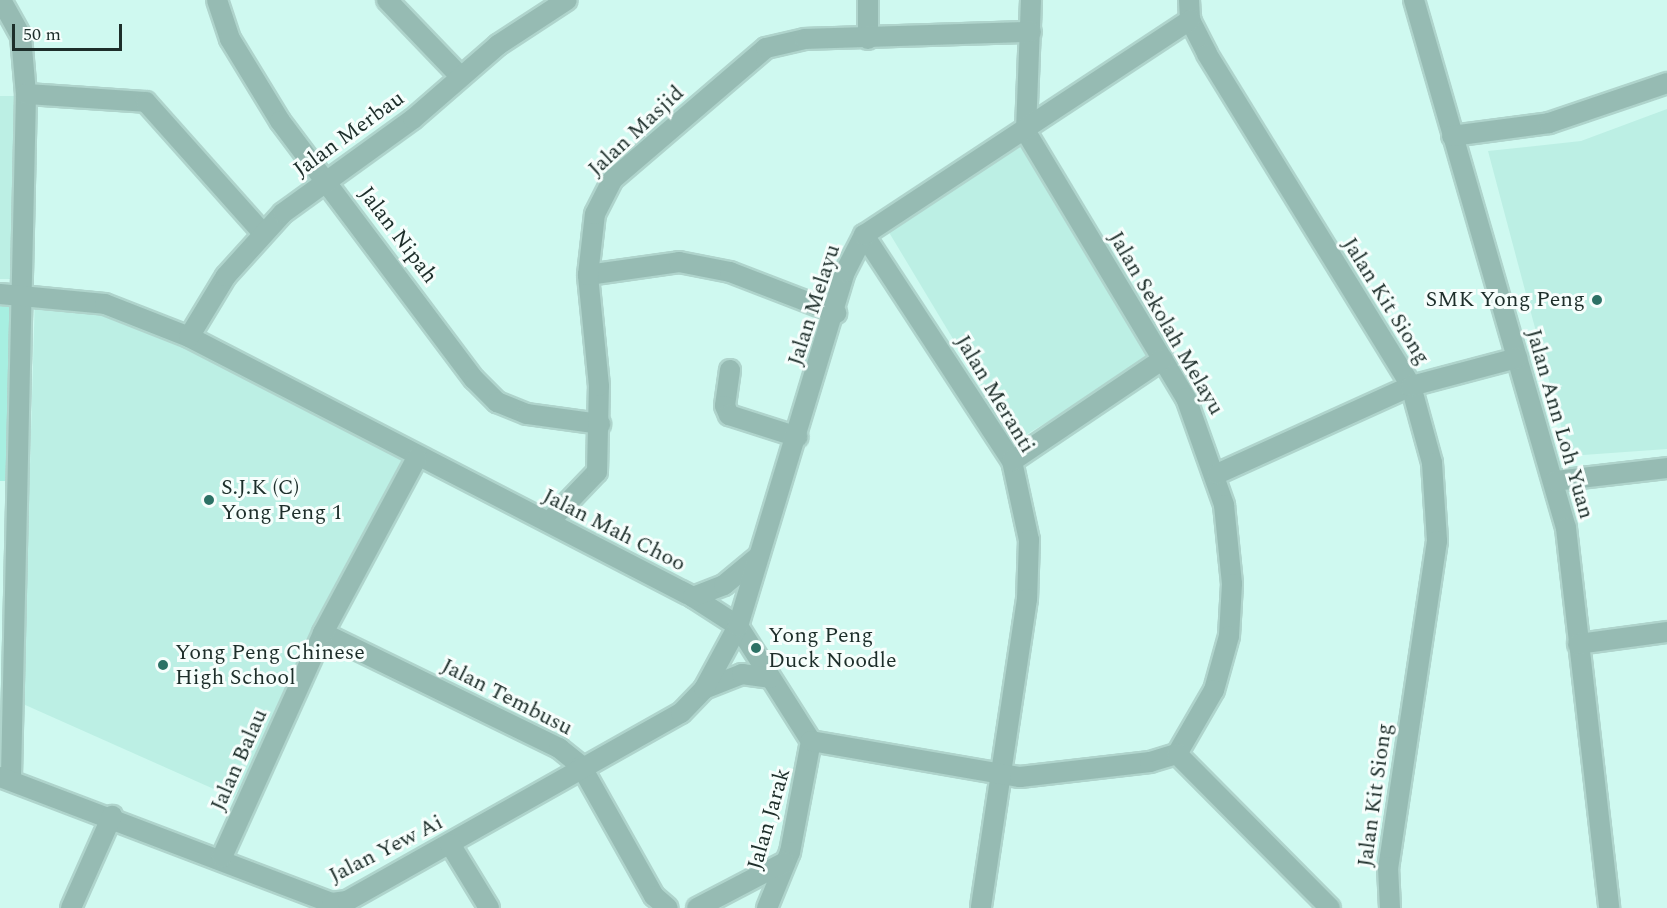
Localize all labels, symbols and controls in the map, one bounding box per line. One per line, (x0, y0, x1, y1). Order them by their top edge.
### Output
scale bar (15, 12, 124, 50)
text: 50 m (23, 21, 61, 48)
street label: Jalan Masjid (583, 80, 689, 182)
street label: Jalan Merbau (289, 85, 409, 183)
street label: Jalan Nipah (353, 181, 443, 289)
street label: Jalan Sekolah Melayu (1103, 226, 1229, 420)
street label: Jalan Kit Siong (1336, 233, 1436, 369)
street label: Jalan Melayu (782, 241, 846, 369)
place label: SMK Yong Peng (1426, 287, 1585, 313)
marker: SMK Yong Peng (1590, 293, 1604, 307)
street label: Jalan Ann Loh Yuan (1520, 326, 1600, 522)
street label: Jalan Meranti (949, 330, 1041, 458)
place label: S.J.K (C) Yong Peng 1 (221, 474, 343, 526)
street label: Jalan Mah Choo (538, 483, 690, 577)
marker: S.J.K (C) Yong Peng 1 (202, 493, 216, 507)
place label: Yong Peng Duck Noodle (768, 622, 897, 674)
place label: Yong Peng Chinese High School (175, 639, 365, 690)
marker: Yong Peng Duck Noodle (749, 641, 763, 655)
street label: Jalan Tembusu (437, 653, 577, 741)
marker: Yong Peng Chinese High School (156, 658, 170, 672)
street label: Jalan Balau (205, 705, 273, 815)
street label: Jalan Kit Siong (1352, 721, 1398, 869)
street label: Jalan Jarak (742, 765, 796, 873)
street label: Jalan Yew Ai (325, 809, 447, 889)

